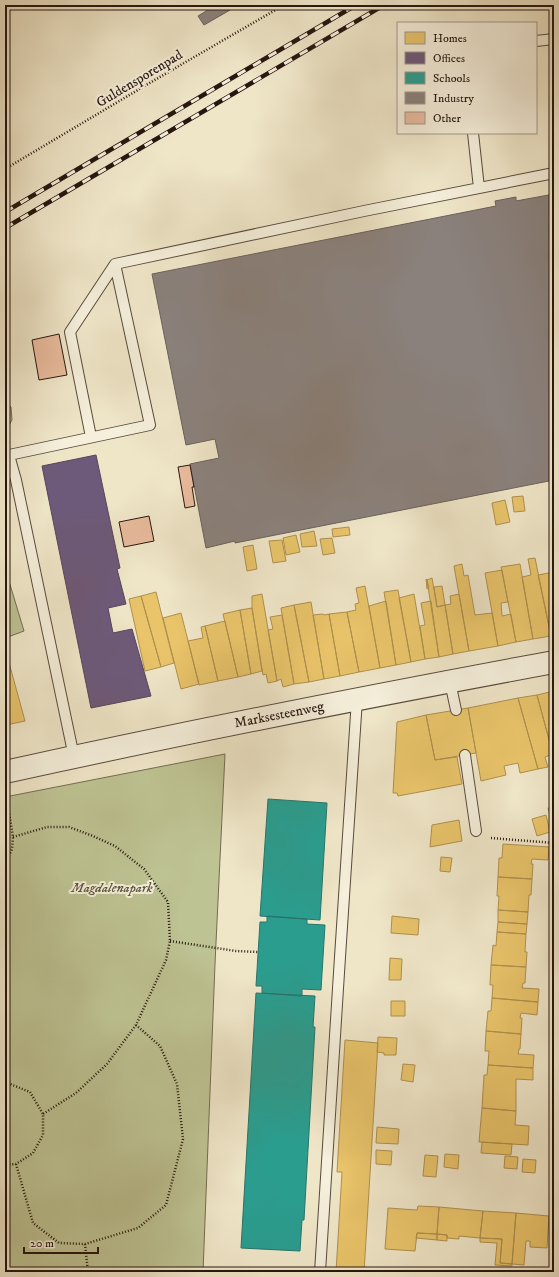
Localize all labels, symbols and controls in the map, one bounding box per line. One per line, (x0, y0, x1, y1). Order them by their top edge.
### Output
legend (397, 22, 537, 134)
text: Homes (433, 31, 467, 46)
street label: Guldensporenpad (93, 46, 186, 112)
text: Offices (433, 51, 465, 66)
text: Schools (433, 71, 470, 86)
text: Industry (433, 91, 474, 106)
text: Other (433, 111, 462, 126)
street label: Marksesteenweg (233, 697, 326, 732)
park label: Magdalenapark (70, 879, 153, 897)
scale bar (24, 1229, 98, 1255)
text: 20 m (30, 1236, 54, 1251)

